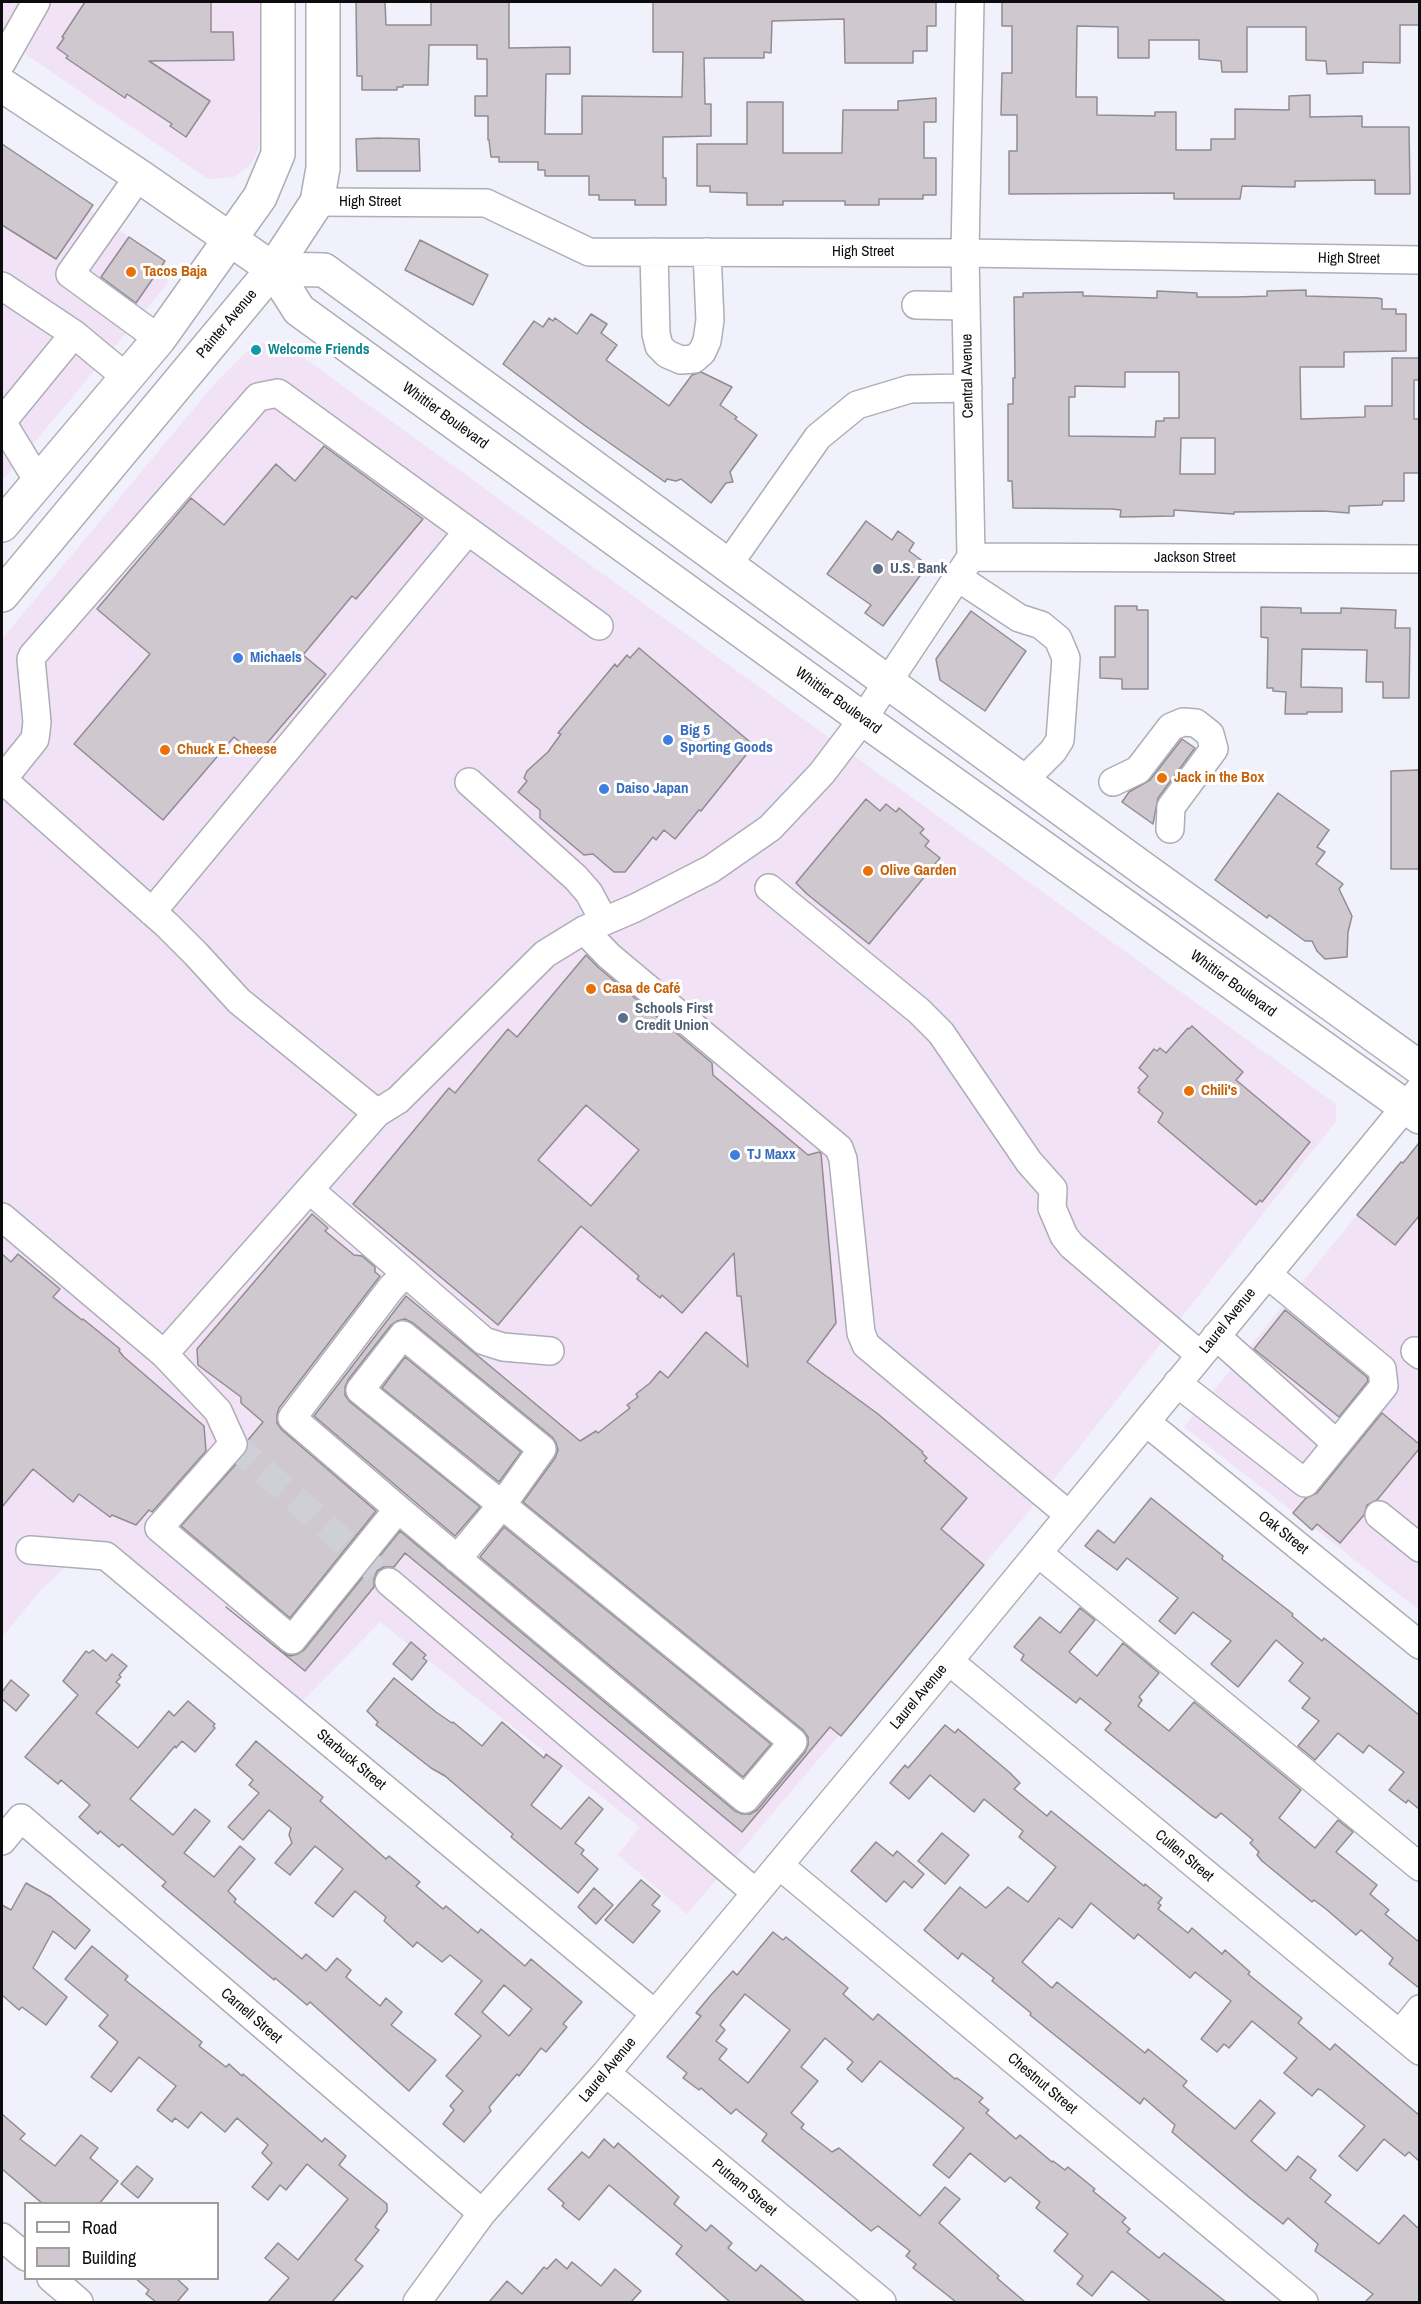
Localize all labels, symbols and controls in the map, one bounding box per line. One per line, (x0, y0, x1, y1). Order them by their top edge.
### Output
street label: High Street (339, 193, 401, 211)
street label: High Street (832, 243, 894, 261)
street label: High Street (1318, 249, 1380, 269)
place label: Tacos Baja (143, 263, 207, 281)
marker: Tacos Baja (124, 265, 138, 279)
street label: Painter Avenue (193, 286, 261, 362)
street label: Central Avenue (958, 334, 978, 418)
place label: Welcome Friends (268, 341, 370, 359)
marker: Welcome Friends (249, 343, 263, 357)
street label: Whittier Boulevard (399, 379, 491, 453)
street label: Jackson Street (1154, 549, 1236, 567)
place label: U.S. Bank (890, 560, 947, 578)
marker: U.S. Bank (871, 562, 885, 576)
place label: Michaels (250, 649, 302, 667)
marker: Michaels (231, 651, 245, 665)
street label: Whittier Boulevard (792, 664, 884, 738)
place label: Big 5 Sporting Goods (680, 722, 773, 757)
marker: Big 5 Sporting Goods (661, 733, 675, 747)
place label: Chuck E. Cheese (177, 741, 277, 759)
marker: Chuck E. Cheese (158, 743, 172, 757)
place label: Jack in the Box (1174, 769, 1264, 787)
marker: Jack in the Box (1155, 771, 1169, 785)
place label: Daiso Japan (616, 780, 688, 798)
marker: Daiso Japan (597, 782, 611, 796)
place label: Olive Garden (880, 862, 957, 880)
marker: Olive Garden (861, 864, 875, 878)
street label: Whittier Boulevard (1187, 947, 1279, 1021)
place label: Casa de Café (603, 980, 680, 998)
marker: Casa de Café (584, 982, 598, 996)
place label: Schools First Credit Union (635, 1000, 713, 1035)
marker: Schools First Credit Union (616, 1011, 630, 1025)
place label: Chili's (1201, 1082, 1237, 1100)
marker: Chili's (1182, 1084, 1196, 1098)
place label: TJ Maxx (747, 1146, 796, 1164)
marker: TJ Maxx (728, 1148, 742, 1162)
street label: Laurel Avenue (1196, 1285, 1260, 1357)
street label: Oak Street (1254, 1508, 1312, 1558)
street label: Laurel Avenue (887, 1661, 951, 1733)
street label: Starbuck Street (313, 1726, 389, 1794)
street label: Cullen Street (1151, 1826, 1217, 1886)
street label: Carnell Street (217, 1985, 285, 2047)
street label: Laurel Avenue (576, 2034, 640, 2106)
street label: Chestnut Street (1003, 2050, 1081, 2118)
street label: Putnam Street (708, 2156, 780, 2220)
legend (24, 2202, 219, 2280)
text: Road (82, 2215, 117, 2240)
text: Building (82, 2245, 136, 2270)

